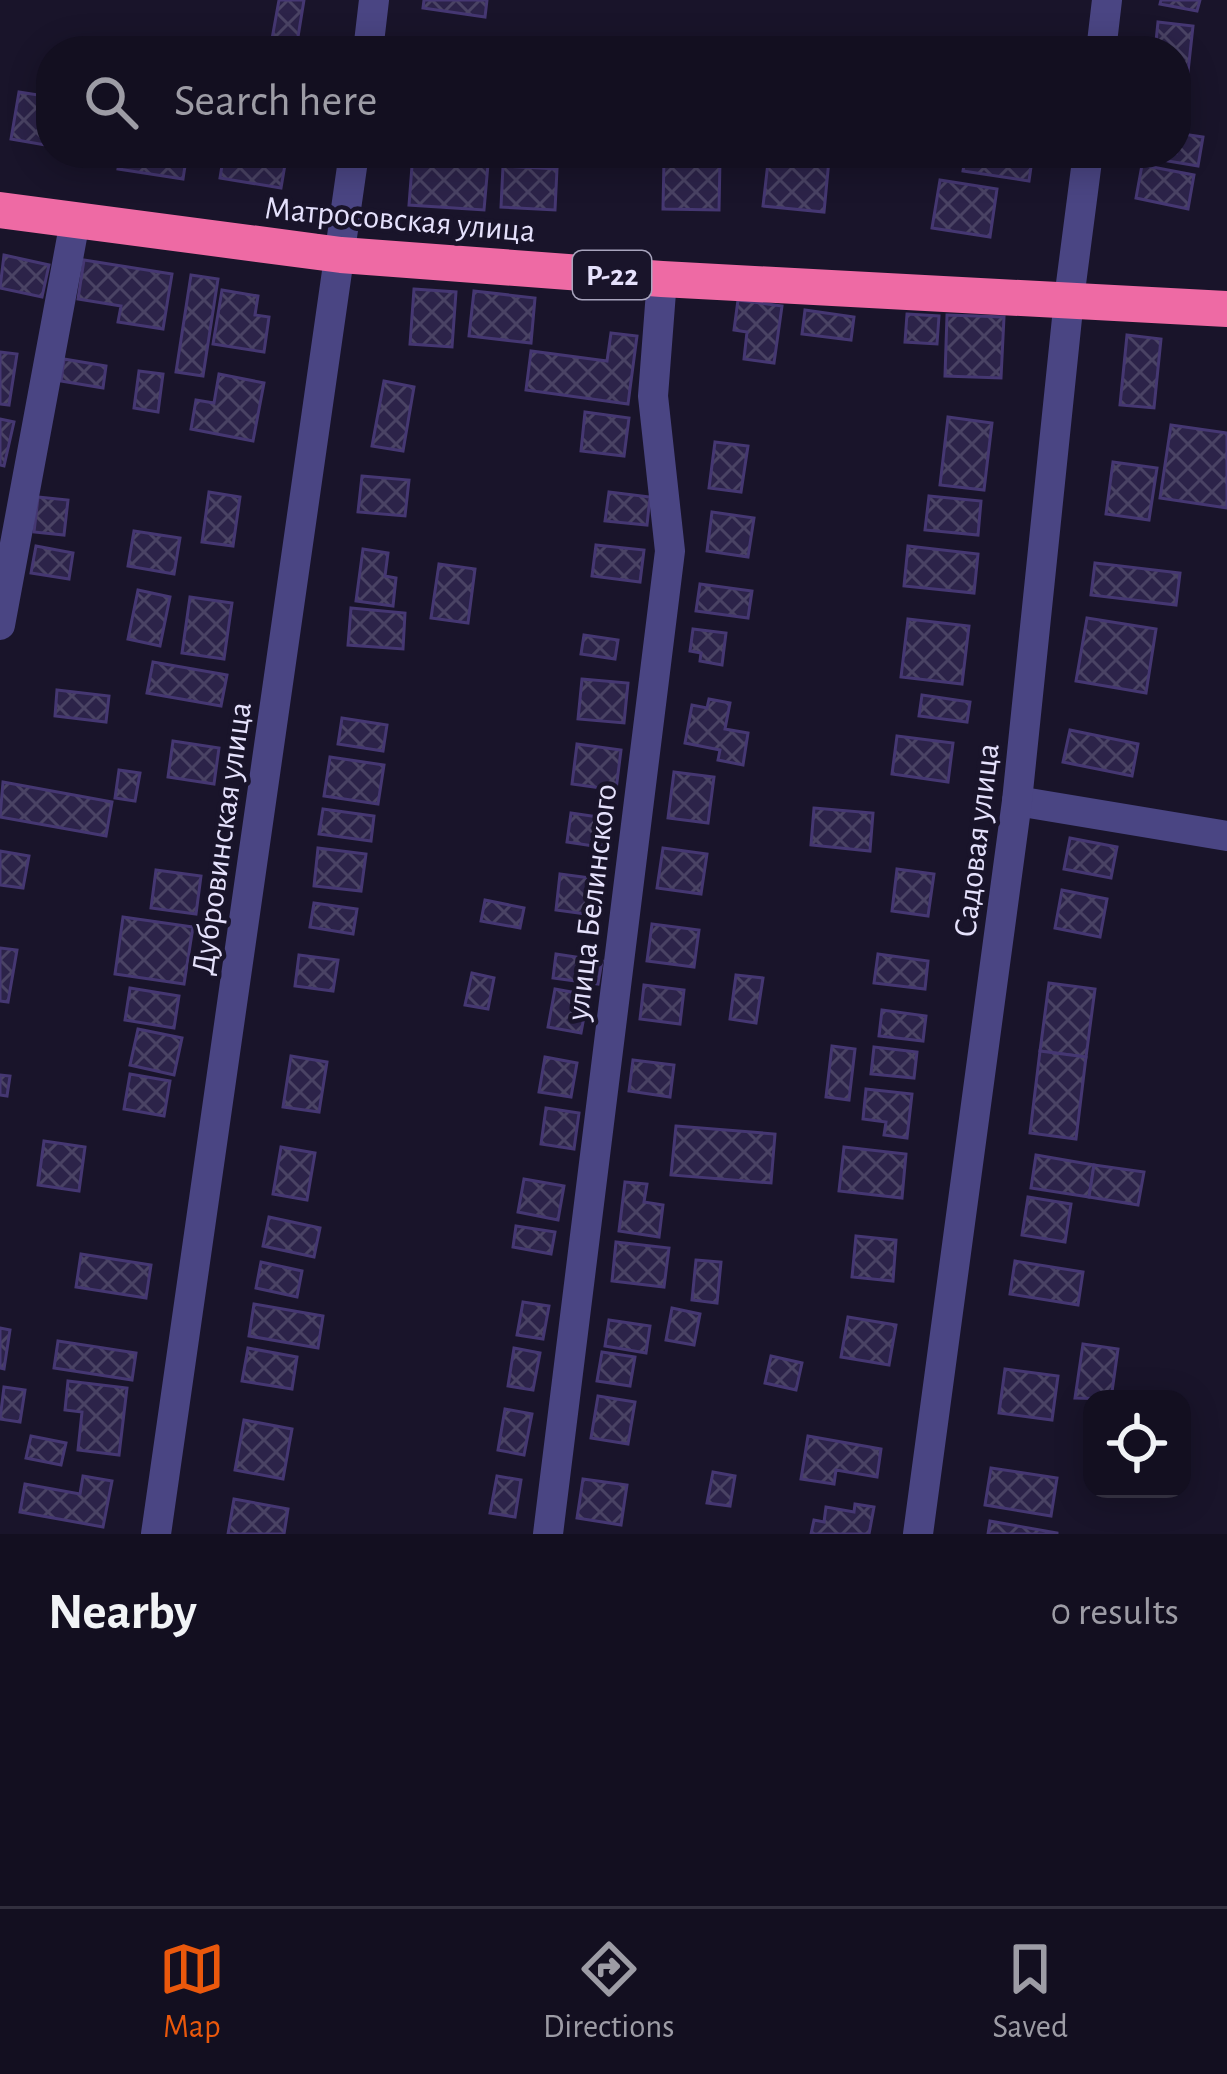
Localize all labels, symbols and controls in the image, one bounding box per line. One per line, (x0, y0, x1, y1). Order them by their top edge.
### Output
search box (36, 36, 1191, 168)
icon: search (78, 69, 144, 135)
text: Search here (174, 79, 377, 124)
street label: Матросовская улица (263, 192, 537, 249)
road number: Р-22 (573, 251, 651, 299)
street label: Дубровинская улица (187, 700, 258, 977)
street label: Садовая улица (949, 741, 1006, 939)
street label: улица Белинского (561, 782, 623, 1023)
map controls (1083, 1390, 1191, 1498)
button: locate (1083, 1390, 1191, 1498)
text: Nearby (48, 1587, 197, 1638)
text: 0 results (1051, 1593, 1179, 1632)
tab: Map (159, 1936, 225, 2048)
tab: Directions (543, 1936, 674, 2048)
tab: Saved (992, 1936, 1068, 2048)

